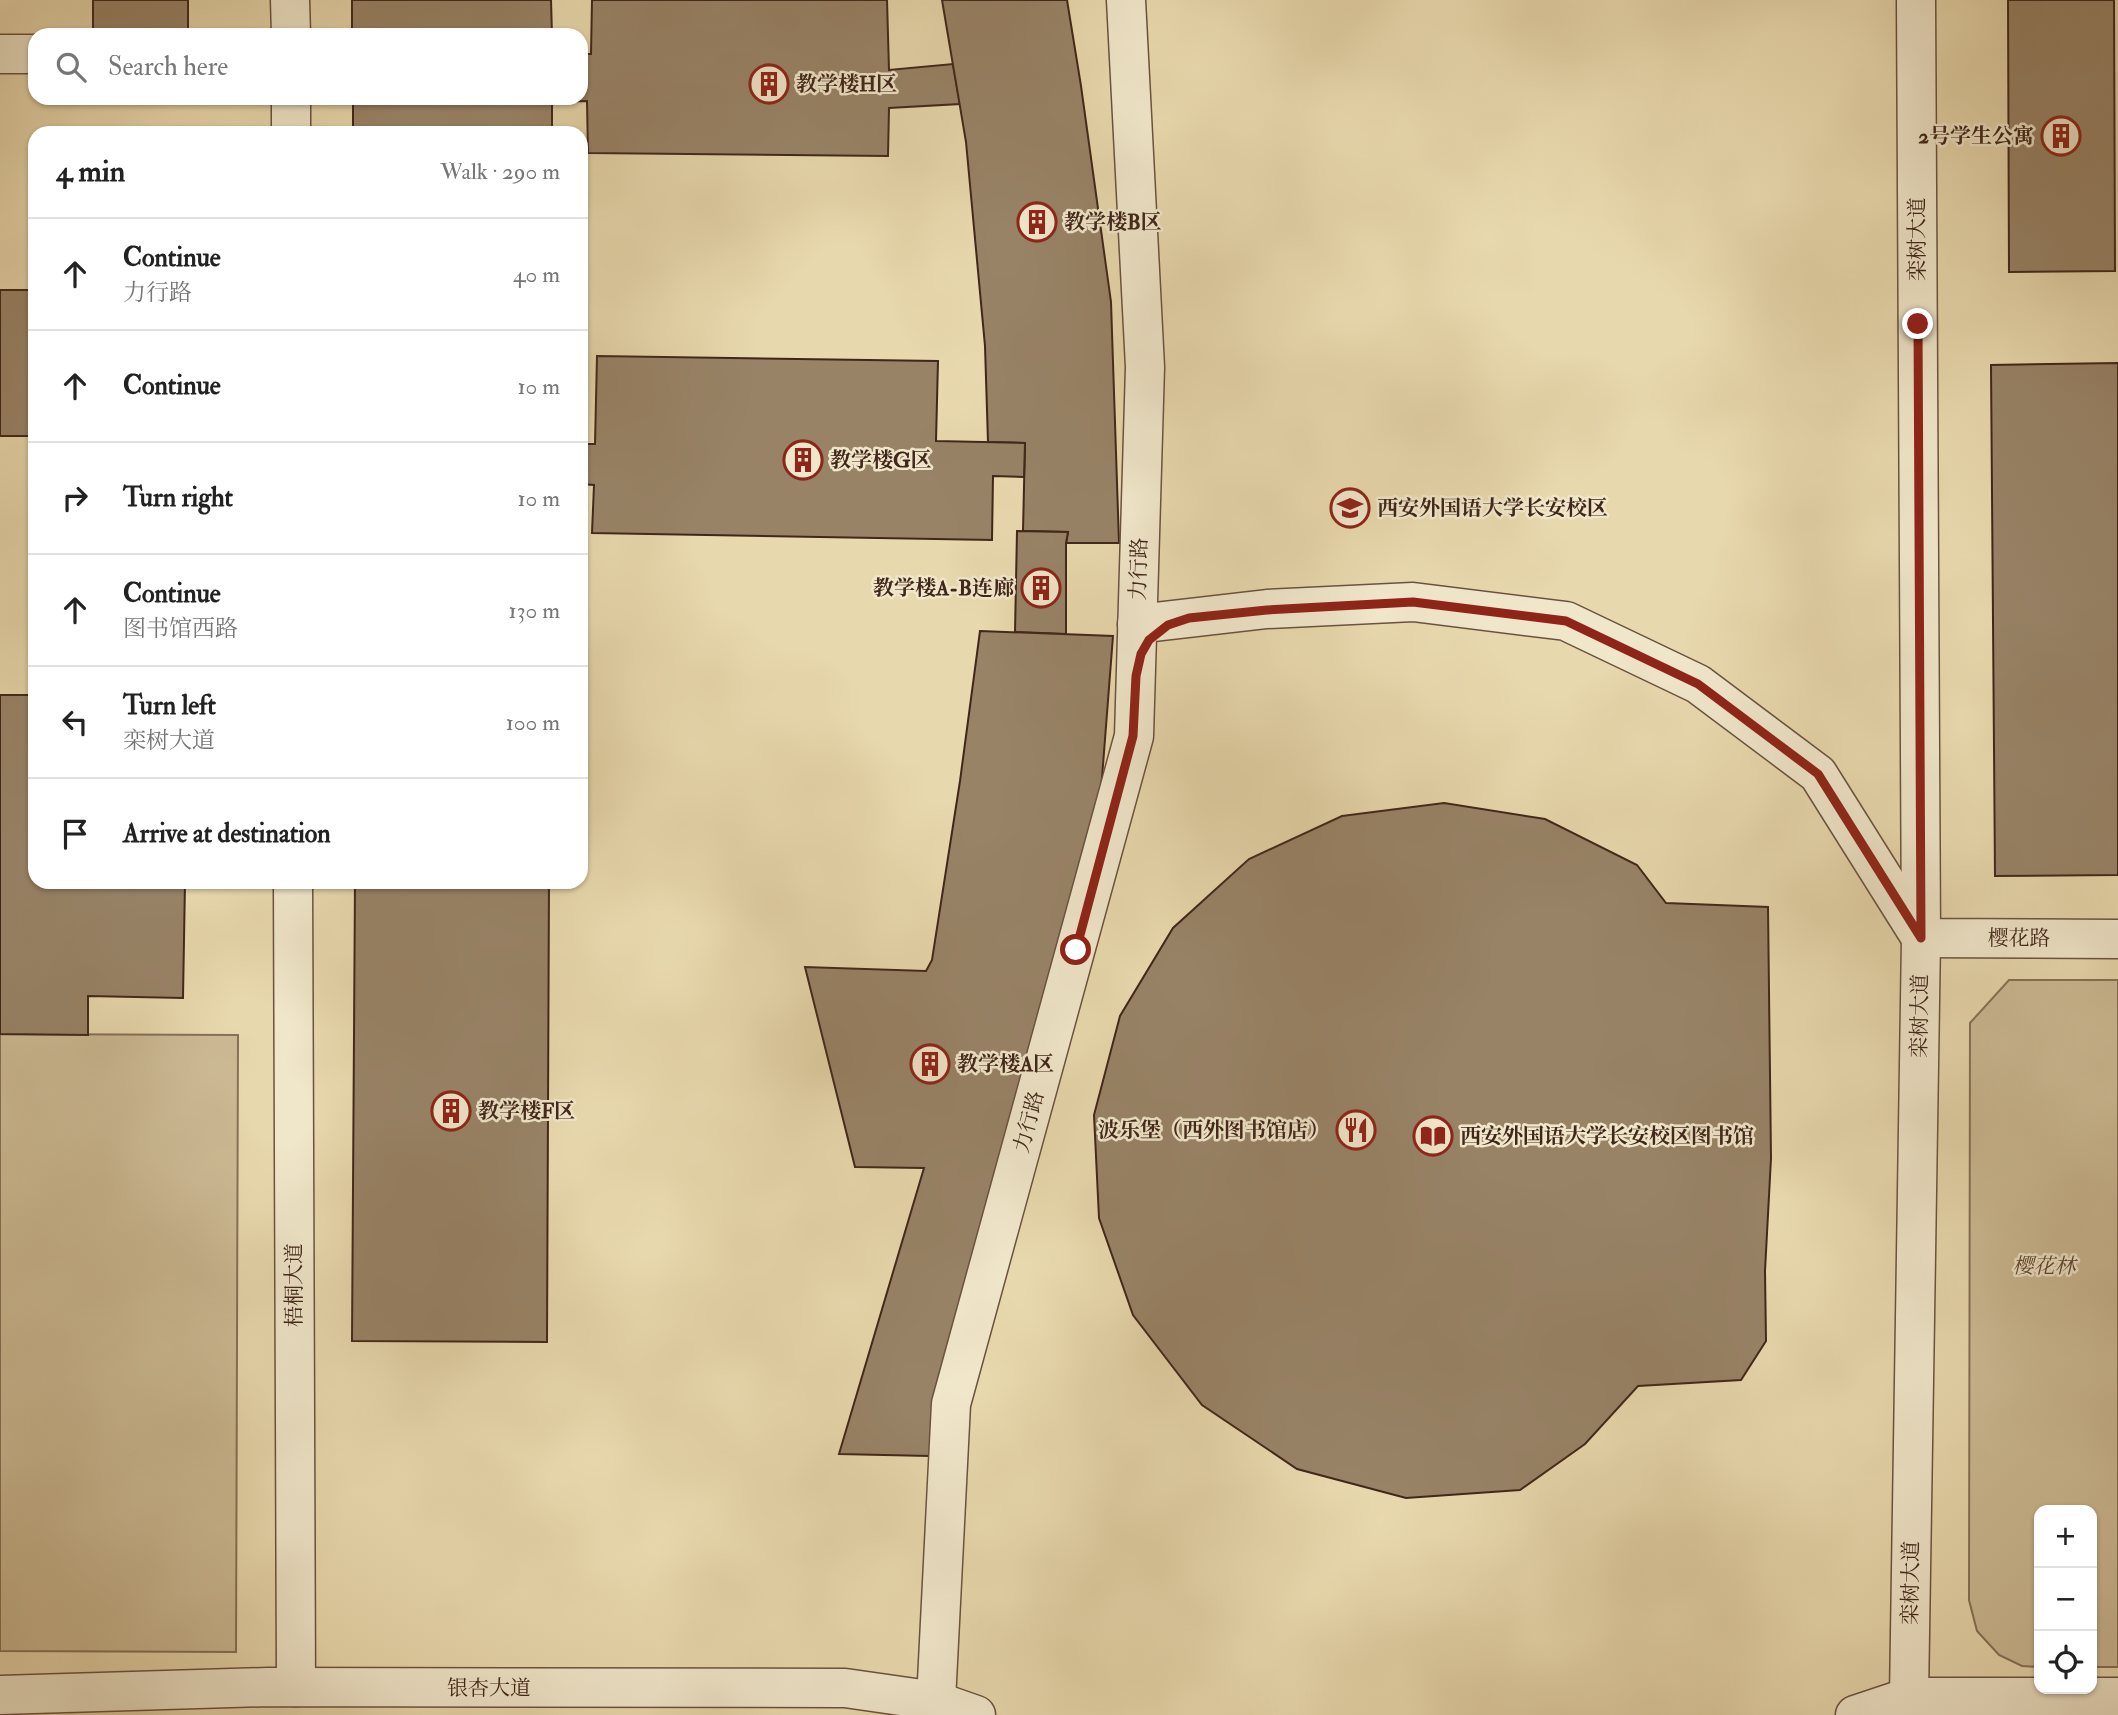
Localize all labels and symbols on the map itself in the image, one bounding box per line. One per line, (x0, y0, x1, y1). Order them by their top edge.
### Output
building icon: 教学楼H区 (748, 63, 790, 105)
place label: 教学楼H区 (796, 71, 897, 98)
building icon: 2号学生公寓 (2040, 115, 2082, 157)
place label: 2号学生公寓 (1918, 123, 2034, 150)
street label: 栾树大道 (1904, 197, 1931, 281)
building icon: 教学楼B区 (1016, 201, 1058, 243)
place label: 教学楼B区 (1064, 209, 1162, 236)
route end (1902, 308, 1933, 339)
building icon: 教学楼G区 (782, 439, 824, 481)
place label: 教学楼G区 (830, 447, 932, 474)
school or university icon: 西安外国语大学长安校区 (1329, 487, 1371, 529)
place label: 西安外国语大学长安校区 (1377, 495, 1608, 522)
street label: 力行路 (1124, 537, 1154, 601)
building icon: 教学楼A-B连廊 (1020, 567, 1062, 609)
place label: 教学楼A-B连廊 (873, 575, 1014, 602)
street label: 樱花路 (1988, 925, 2051, 952)
route start (1060, 934, 1091, 965)
street label: 栾树大道 (1906, 974, 1934, 1058)
building icon: 教学楼A区 (909, 1043, 951, 1085)
place label: 教学楼A区 (957, 1051, 1054, 1078)
street label: 力行路 (1008, 1088, 1050, 1156)
building icon: 教学楼F区 (430, 1090, 472, 1132)
place label: 教学楼F区 (478, 1098, 575, 1125)
restaurant icon: 波乐堡（西外图书馆店） (1335, 1109, 1377, 1151)
library icon: 西安外国语大学长安校区图书馆 (1412, 1115, 1454, 1157)
place label: 波乐堡（西外图书馆店） (1098, 1117, 1329, 1144)
place label: 西安外国语大学长安校区图书馆 (1460, 1123, 1754, 1150)
street label: 梧桐大道 (281, 1243, 308, 1327)
park label: 樱花林 (2013, 1253, 2078, 1280)
street label: 栾树大道 (1897, 1541, 1925, 1625)
street label: 银杏大道 (447, 1675, 531, 1702)

